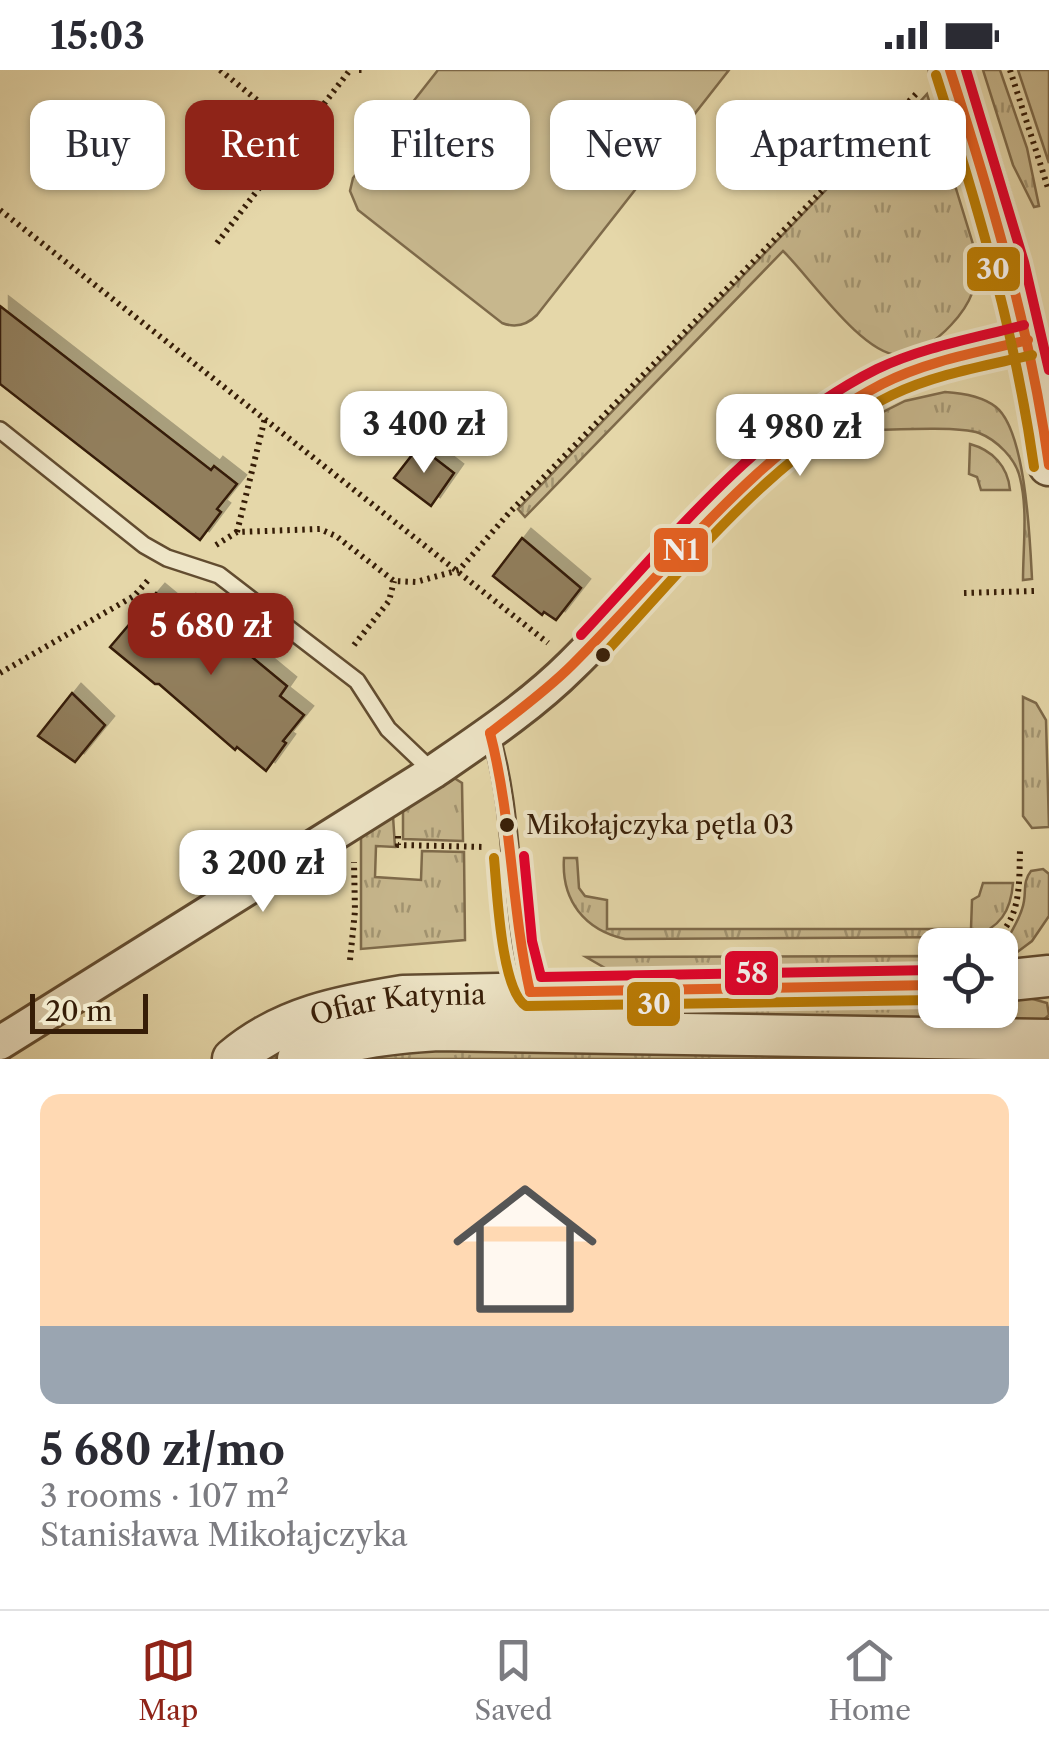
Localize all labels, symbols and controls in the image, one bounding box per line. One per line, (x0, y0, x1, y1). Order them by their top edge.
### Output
text: 15:03 (50, 12, 145, 59)
chip: Buy (30, 100, 165, 190)
chip: Rent (185, 100, 334, 190)
chip: Filters (354, 100, 530, 190)
chip: New (550, 100, 696, 190)
chip: Apartment (716, 100, 966, 190)
line badge: 30 (965, 245, 1022, 293)
text: 30 (976, 252, 1010, 286)
pin: 3 400 zł (321, 391, 527, 476)
pin: 4 980 zł (697, 394, 903, 479)
text: 3 400 zł (362, 404, 486, 443)
text: 4 980 zł (738, 407, 862, 446)
line badge: N1 (652, 526, 710, 574)
text: N1 (663, 533, 700, 567)
pin: 5 680 zł (108, 593, 314, 678)
text: 5 680 zł (150, 606, 272, 645)
unlabelled marker (593, 645, 613, 665)
place label: Mikołajczyka pętla 03 (526, 809, 794, 841)
marker: Mikołajczyka pętla 03 (497, 815, 517, 835)
pin: 3 200 zł (160, 830, 366, 915)
text: 3 200 zł (201, 843, 325, 882)
map controls (918, 928, 1018, 1028)
button: locate (918, 928, 1018, 1028)
line badge: 58 (723, 949, 780, 997)
text: 58 (736, 956, 768, 990)
street label: Ofiar Katynia (306, 977, 486, 1032)
line badge: 30 (625, 980, 682, 1028)
text: 30 (637, 987, 671, 1021)
scale bar (30, 989, 148, 1034)
text: 20 m (45, 994, 112, 1028)
icon: home (435, 1159, 615, 1339)
text: 5 680 zł/mo (40, 1424, 285, 1476)
text: 3 rooms · 107 m² (40, 1476, 289, 1515)
text: Stanisława Mikołajczyka (40, 1515, 408, 1554)
tab: Map (138, 1633, 198, 1727)
tab: Saved (475, 1633, 552, 1727)
tab: Home (829, 1633, 911, 1727)

